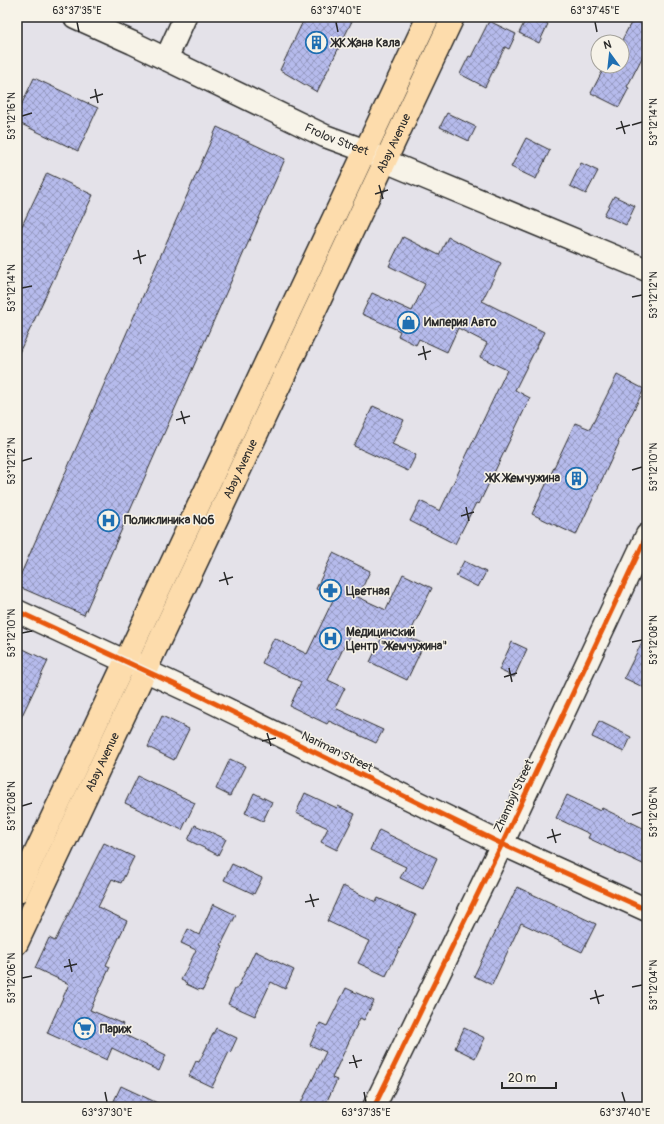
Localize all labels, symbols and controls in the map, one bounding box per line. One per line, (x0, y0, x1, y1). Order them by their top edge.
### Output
text: 63°37'35"E (53, 5, 101, 17)
text: 63°37'40"E (311, 5, 361, 17)
text: 63°37'45"E (570, 5, 620, 17)
building icon: ЖК Жана Кала (304, 30, 330, 56)
north arrow (590, 34, 630, 74)
place label: ЖК Жана Кала (330, 36, 400, 51)
text: N (602, 37, 613, 52)
text: 53°12'16"N (6, 92, 18, 140)
text: 53°12'14"N (648, 98, 660, 146)
street label: Abay Avenue (373, 111, 414, 175)
street label: Frolov Street (302, 120, 371, 159)
text: 53°12'14"N (6, 264, 18, 312)
text: 53°12'12"N (648, 271, 660, 319)
shop icon: Империя Авто (395, 309, 421, 335)
place label: Империя Авто (424, 315, 497, 330)
text: 53°12'12"N (6, 437, 18, 485)
street label: Abay Avenue (220, 437, 261, 501)
text: 53°12'10"N (648, 443, 660, 491)
building icon: ЖК Жемчужина (563, 465, 589, 491)
place label: ЖК Жемчужина (484, 471, 560, 486)
hospital icon: Поликлиника №6 (96, 507, 122, 533)
place label: Поликлиника №6 (124, 513, 214, 528)
pharmacy icon: Цветная (318, 578, 344, 604)
place label: Цветная (346, 584, 390, 599)
text: 53°12'10"N (6, 609, 18, 657)
text: 53°12'08"N (648, 615, 660, 665)
place label: Медицинский Центр "Жемчужина" (346, 625, 447, 654)
hospital icon: Медицинский Центр "Жемчужина" (318, 626, 344, 652)
street label: Nariman Street (299, 728, 375, 776)
street label: Abay Avenue (82, 730, 123, 794)
street label: Zhambyl Street (490, 757, 538, 835)
text: 53°12'08"N (6, 781, 18, 831)
text: 53°12'06"N (648, 787, 660, 837)
text: 53°12'06"N (6, 953, 18, 1003)
text: 53°12'04"N (648, 960, 660, 1010)
supermarket icon: Париж (72, 1016, 98, 1042)
place label: Париж (100, 1022, 132, 1037)
scale bar (502, 1064, 556, 1090)
text: 20 m (508, 1071, 537, 1086)
text: 63°37'30"E (82, 1107, 132, 1119)
text: 63°37'35"E (342, 1107, 390, 1119)
text: 63°37'40"E (600, 1107, 650, 1119)

